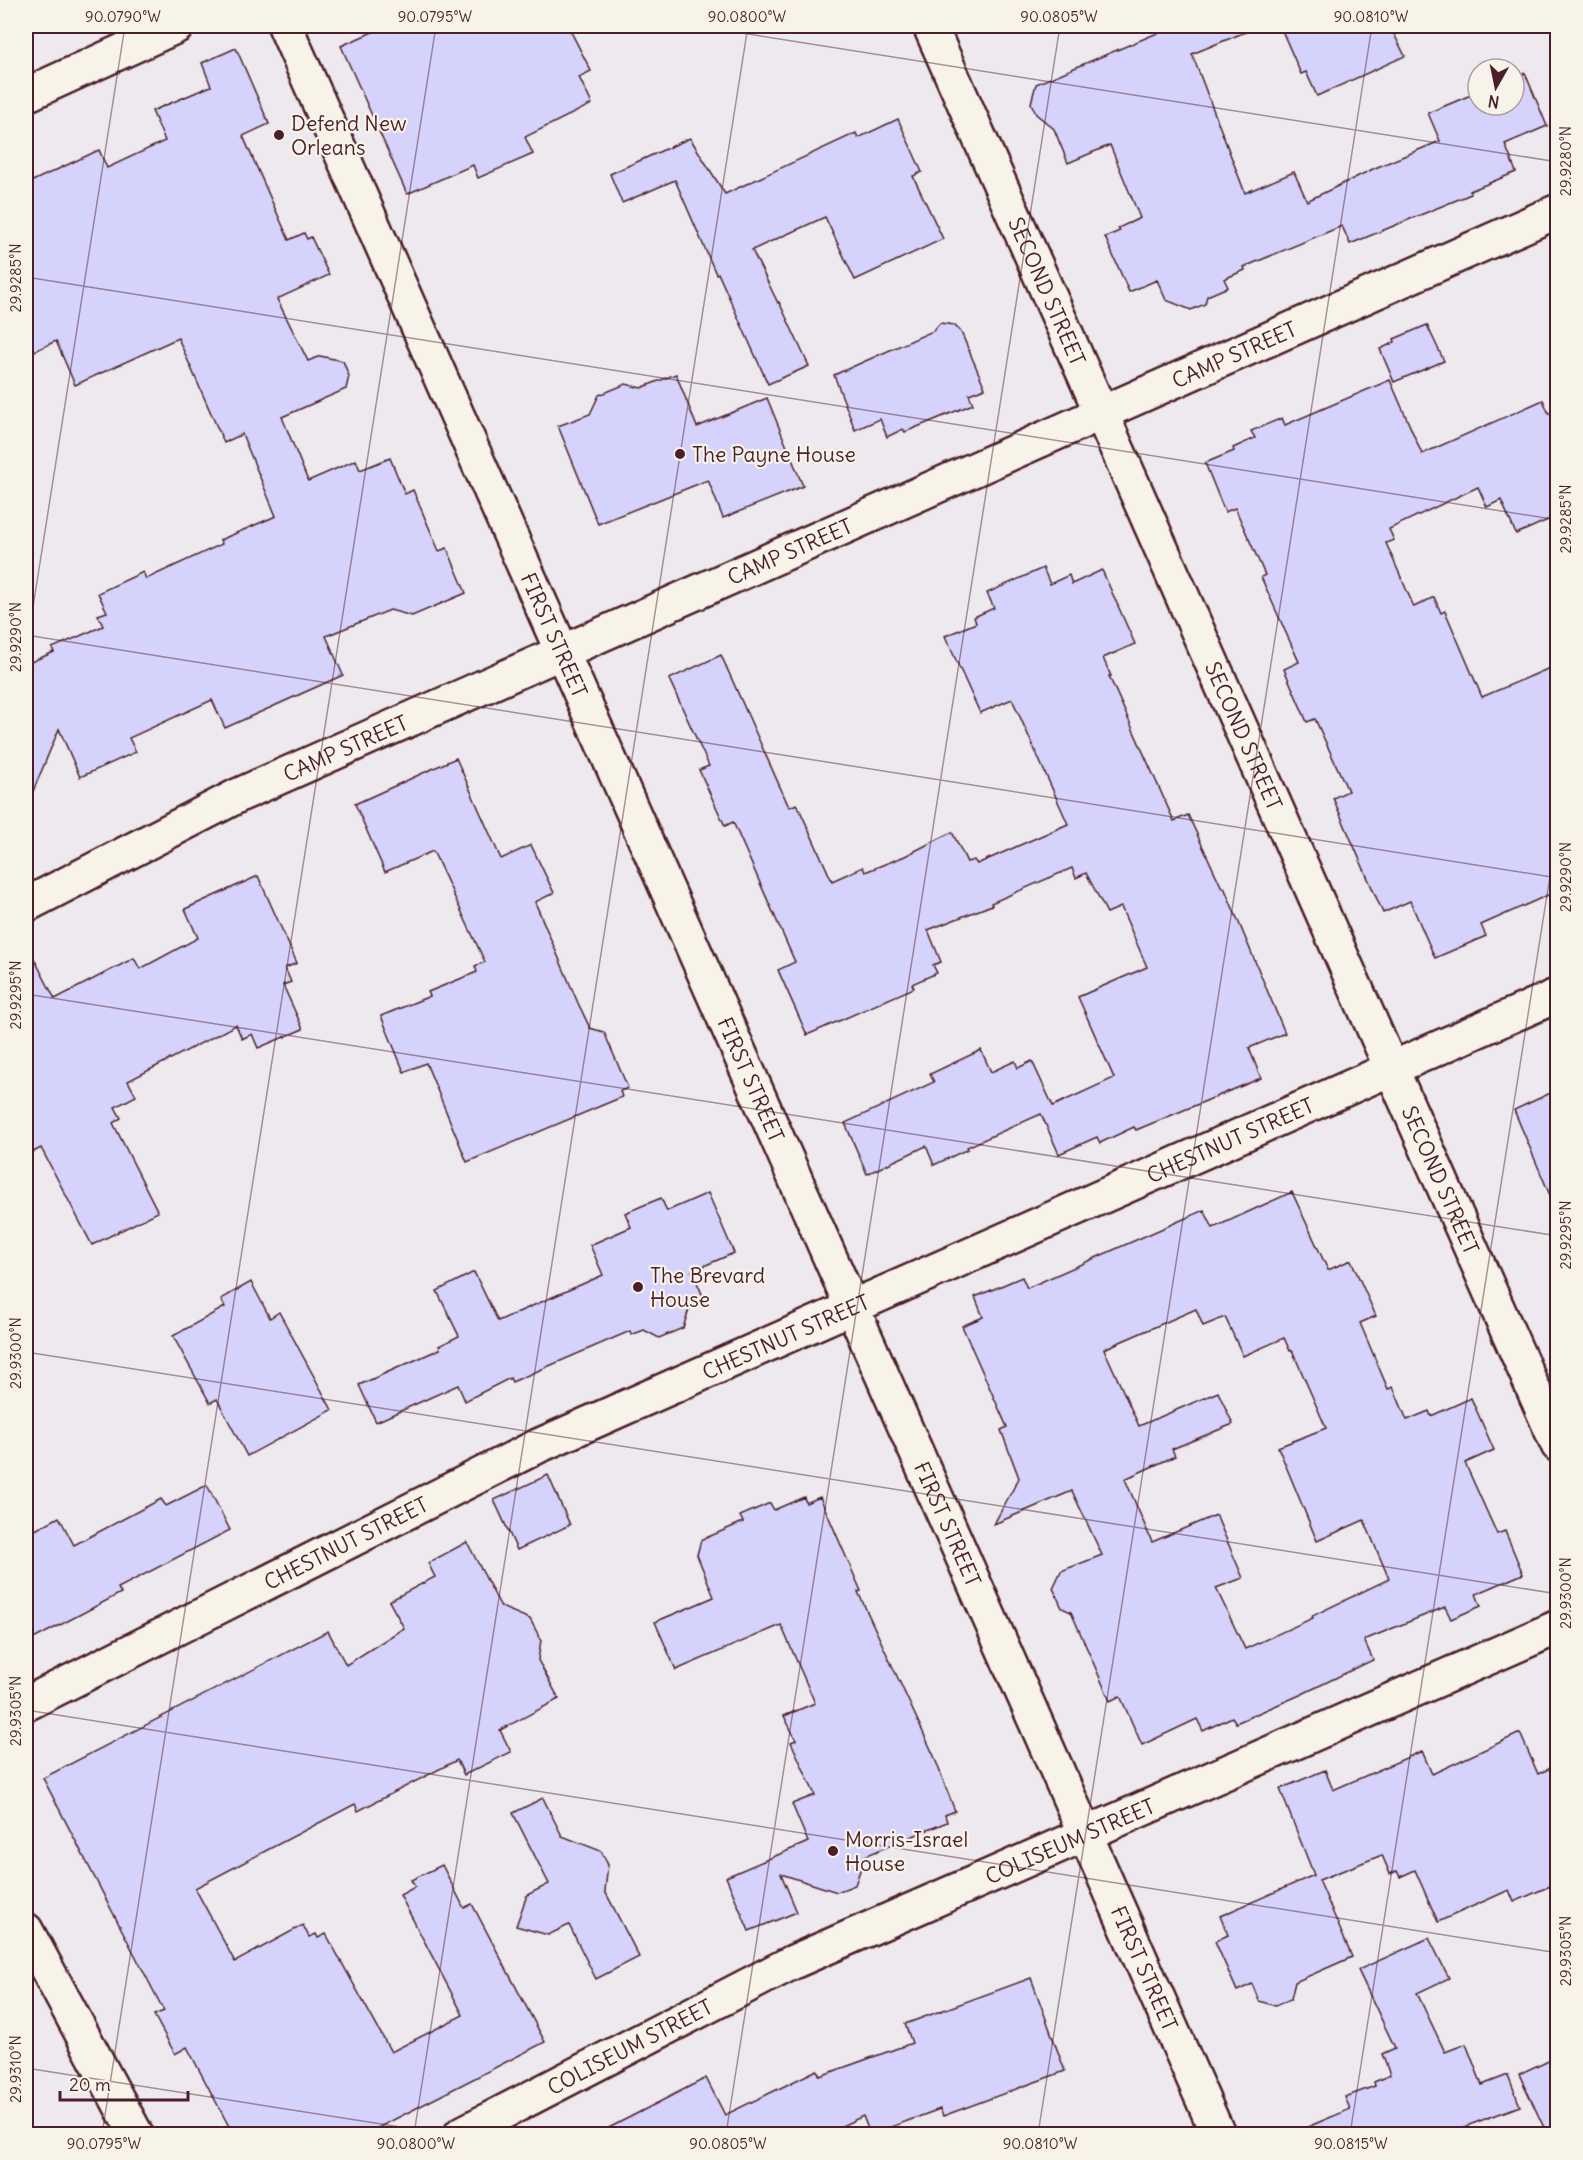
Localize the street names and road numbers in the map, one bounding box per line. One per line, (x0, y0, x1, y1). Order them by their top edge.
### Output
street label: SECOND STREET (1003, 213, 1092, 370)
street label: CAMP STREET (1168, 315, 1301, 394)
street label: CAMP STREET (723, 512, 856, 591)
street label: FIRST STREET (515, 568, 594, 702)
street label: SECOND STREET (1199, 657, 1289, 814)
street label: CAMP STREET (279, 709, 412, 787)
street label: FIRST STREET (712, 1013, 791, 1146)
street label: CHESTNUT STREET (1142, 1091, 1318, 1189)
street label: SECOND STREET (1396, 1102, 1485, 1258)
street label: CHESTNUT STREET (698, 1288, 873, 1385)
street label: FIRST STREET (909, 1457, 987, 1590)
street label: CHESTNUT STREET (259, 1490, 432, 1595)
street label: COLISEUM STREET (981, 1792, 1159, 1890)
street label: FIRST STREET (1105, 1902, 1184, 2035)
street label: COLISEUM STREET (543, 1993, 717, 2101)

